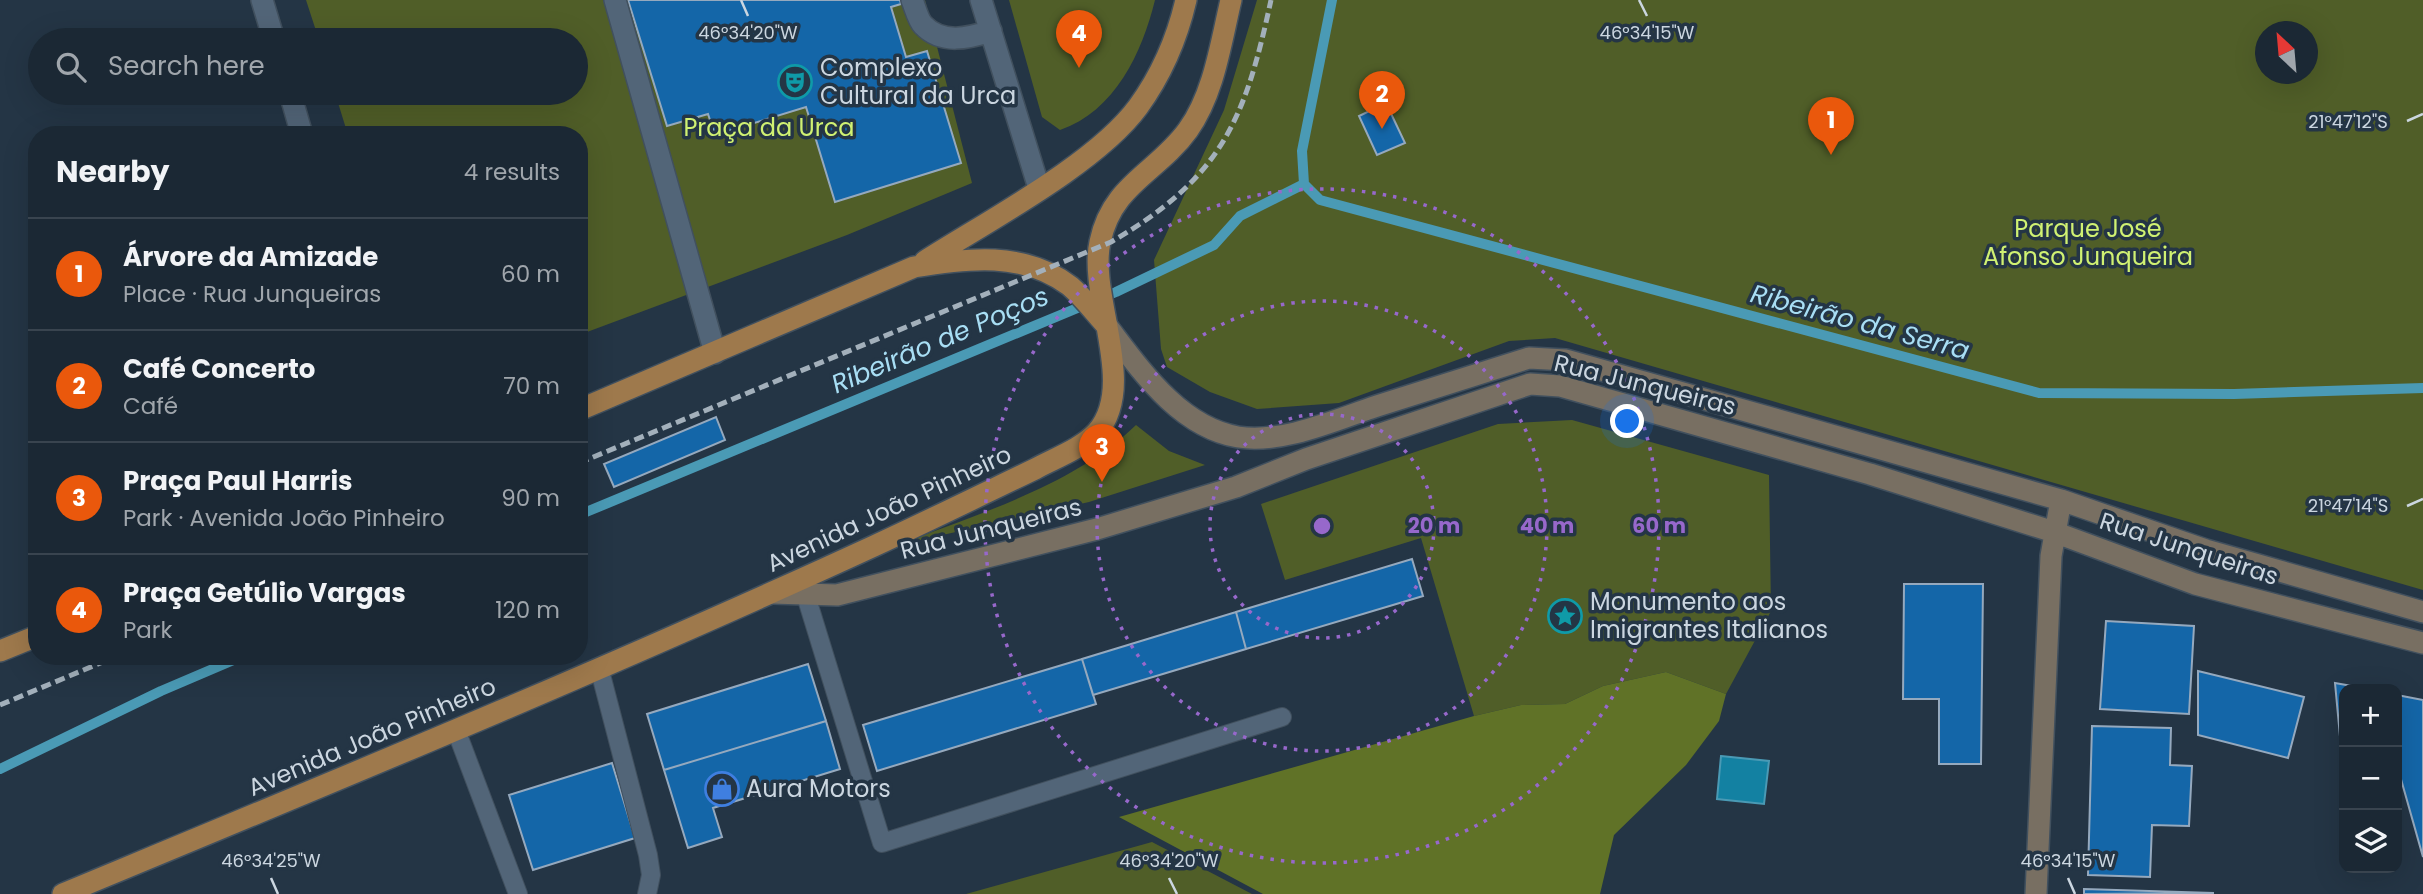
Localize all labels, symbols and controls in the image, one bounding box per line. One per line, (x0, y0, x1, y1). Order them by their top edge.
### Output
pin: 4 (1056, 10, 1102, 68)
text: 46°34'20"W (698, 20, 798, 45)
text: 46°34'15"W (1600, 20, 1695, 45)
north arrow (2255, 21, 2318, 84)
search box (28, 28, 588, 105)
icon: search (52, 48, 90, 86)
text: Search here (108, 48, 265, 84)
place label: Complexo Cultural da Urca (820, 51, 1016, 112)
theatre icon: Complexo Cultural da Urca (776, 63, 814, 101)
pin: 2 (1359, 71, 1405, 129)
pin: 1 (1808, 97, 1854, 155)
text: 21°47'12"S (2308, 109, 2388, 134)
park label: Praça da Urca (683, 111, 855, 144)
text: Nearby (56, 150, 170, 193)
text: 4 results (464, 156, 560, 188)
park label: Parque José Afonso Junqueira (1983, 212, 2193, 273)
text: Árvore da Amizade (123, 239, 378, 275)
text: 1 (75, 258, 83, 290)
text: 60 m (501, 258, 560, 290)
water label: Ribeirão da Serra (1747, 275, 1973, 369)
text: Place · Rua Junqueiras (123, 278, 381, 310)
water label: Ribeirão de Poços (826, 278, 1054, 402)
street label: Rua Junqueiras (1551, 346, 1739, 423)
text: Café Concerto (123, 351, 315, 387)
text: 2 (72, 370, 86, 402)
text: 70 m (503, 370, 560, 402)
text: Café (123, 390, 178, 422)
your location (1610, 404, 1644, 438)
pin: 3 (1079, 424, 1125, 482)
street label: Avenida João Pinheiro (761, 437, 1016, 580)
text: Praça Paul Harris (123, 463, 353, 499)
text: 3 (72, 482, 86, 514)
text: 90 m (501, 482, 560, 514)
street label: Rua Junqueiras (897, 490, 1085, 567)
text: 21°47'14"S (2308, 493, 2388, 518)
text: Park · Avenida João Pinheiro (123, 502, 445, 534)
street label: Rua Junqueiras (2096, 504, 2283, 593)
text: 20 m (1408, 511, 1460, 540)
text: 40 m (1520, 511, 1574, 540)
text: 60 m (1632, 511, 1686, 540)
centre of rings (1310, 514, 1334, 538)
text: Praça Getúlio Vargas (123, 575, 406, 611)
place label: Monumento aos Imigrantes Italianos (1590, 585, 1828, 646)
text: 4 (71, 594, 87, 626)
text: 120 m (495, 594, 560, 626)
place icon: Monumento aos Imigrantes Italianos (1546, 597, 1584, 635)
text: Park (123, 614, 172, 646)
street label: Avenida João Pinheiro (243, 669, 501, 804)
map controls (2339, 684, 2402, 873)
button: + (2339, 684, 2402, 747)
button: − (2339, 747, 2402, 810)
shop icon: Aura Motors (703, 770, 741, 808)
place label: Aura Motors (746, 772, 891, 805)
button: layers (2339, 810, 2402, 873)
text: 46°34'25"W (221, 848, 321, 873)
text: 46°34'20"W (1119, 848, 1219, 873)
text: 46°34'15"W (2021, 848, 2116, 873)

